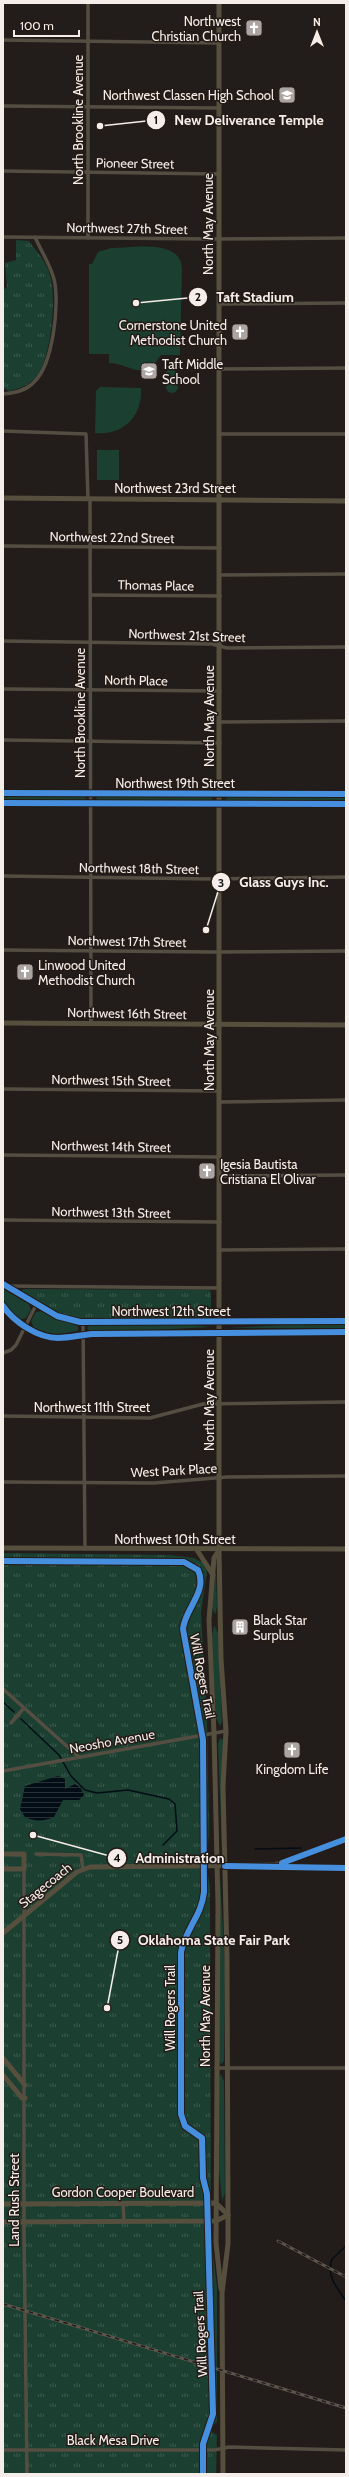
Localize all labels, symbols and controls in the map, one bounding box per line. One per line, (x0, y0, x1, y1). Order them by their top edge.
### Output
scale bar (14, 12, 79, 38)
north arrow (297, 12, 337, 52)
place label: Northwest Christian Church (151, 13, 242, 44)
text: N (313, 15, 321, 29)
text: 100 m (20, 18, 54, 33)
church icon: Northwest Christian Church (244, 18, 264, 38)
street label: North Brookline Avenue (70, 55, 86, 185)
school or university icon: Northwest Classen High School (277, 85, 297, 105)
place label: Northwest Classen High School (103, 87, 274, 103)
callout: New Deliverance Temple (146, 107, 331, 133)
text: New Deliverance Temple (174, 111, 324, 129)
text: 1 (154, 112, 158, 127)
street label: Pioneer Street (96, 154, 175, 172)
street label: North May Avenue (200, 173, 216, 275)
street label: Northwest 27th Street (66, 219, 188, 237)
callout: Taft Stadium (188, 284, 301, 310)
text: Taft Stadium (216, 288, 294, 306)
text: 2 (195, 289, 201, 304)
place label: Cornerstone United Methodist Church (119, 317, 227, 348)
church icon: Cornerstone United Methodist Church (230, 322, 250, 342)
place label: Taft Middle School (162, 356, 224, 387)
school or university icon: Taft Middle School (139, 361, 159, 381)
street label: Northwest 23rd Street (114, 480, 236, 496)
street label: Northwest 22nd Street (50, 528, 175, 546)
street label: Thomas Place (118, 576, 195, 594)
street label: Northwest 21st Street (128, 625, 247, 645)
street label: North Brookline Avenue (72, 648, 88, 778)
street label: North May Avenue (201, 665, 217, 767)
street label: North Place (104, 671, 168, 689)
street label: Northwest 19th Street (115, 775, 235, 791)
street label: Northwest 18th Street (79, 859, 200, 877)
callout: Glass Guys Inc. (211, 869, 336, 895)
text: Glass Guys Inc. (239, 873, 329, 891)
text: 3 (218, 875, 224, 890)
street label: Northwest 17th Street (67, 932, 187, 950)
place label: Linwood United Methodist Church (38, 957, 135, 988)
church icon: Linwood United Methodist Church (15, 962, 35, 982)
street label: North May Avenue (201, 989, 217, 1091)
street label: Northwest 16th Street (67, 1004, 188, 1022)
street label: Northwest 15th Street (51, 1071, 171, 1089)
street label: Northwest 14th Street (51, 1137, 172, 1155)
place label: Igesia Bautista Cristiana El Olivar (220, 1156, 316, 1187)
church icon: Igesia Bautista Cristiana El Olivar (197, 1161, 217, 1181)
street label: Northwest 13th Street (51, 1203, 171, 1221)
street label: Northwest 12th Street (111, 1303, 231, 1319)
street label: North May Avenue (201, 1349, 217, 1451)
street label: Northwest 11th Street (34, 1399, 151, 1415)
street label: West Park Place (130, 1460, 218, 1480)
street label: Northwest 10th Street (114, 1531, 236, 1547)
place label: Black Star Surplus (253, 1612, 308, 1643)
building icon: Black Star Surplus (230, 1617, 250, 1637)
street label: Will Rogers Trail (187, 1632, 219, 1720)
street label: Neosho Avenue (68, 1726, 156, 1756)
church icon: Kingdom Life (282, 1740, 302, 1760)
place label: Kingdom Life (256, 1761, 329, 1777)
callout: Administration (107, 1845, 232, 1871)
text: Administration (135, 1849, 225, 1867)
text: 4 (113, 1850, 121, 1865)
street label: Stagecoach (15, 1859, 75, 1911)
callout: Oklahoma State Fair Park (110, 1927, 298, 1953)
text: Oklahoma State Fair Park (138, 1931, 290, 1949)
text: 5 (117, 1932, 123, 1947)
street label: Will Rogers Trail (162, 1965, 178, 2051)
street label: North May Avenue (197, 1965, 213, 2067)
street label: Land Rush Street (6, 2153, 22, 2247)
street label: Gordon Cooper Boulevard (52, 2184, 194, 2200)
street label: Will Rogers Trail (190, 2291, 210, 2377)
street label: Black Mesa Drive (67, 2432, 160, 2448)

